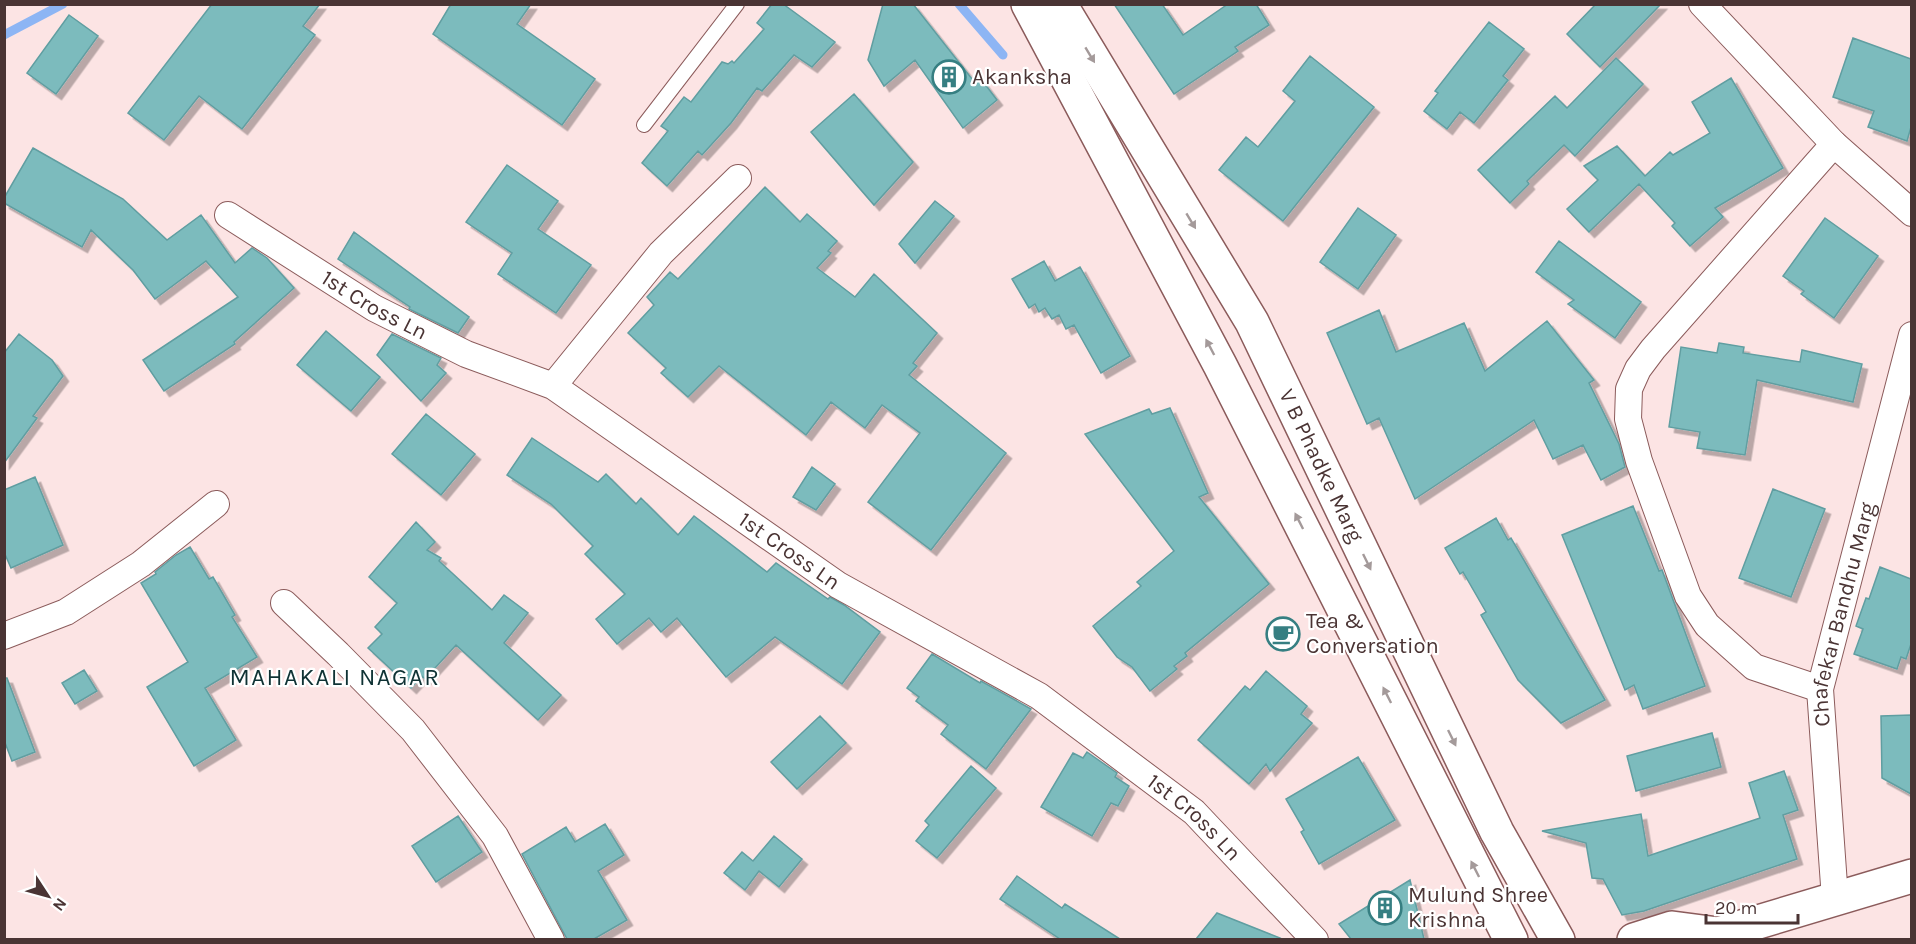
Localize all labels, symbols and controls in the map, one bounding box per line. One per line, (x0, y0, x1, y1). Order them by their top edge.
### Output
one-way arrow (1085, 47, 1096, 63)
building icon: Akanksha (931, 59, 967, 95)
place label: Akanksha (972, 64, 1072, 90)
one-way arrow (1186, 213, 1197, 229)
street label: 1st Cross Ln (316, 265, 431, 345)
one-way arrow (1205, 338, 1215, 355)
street label: V B Phadke Marg (1273, 385, 1369, 547)
street label: Chafekar Bandhu Marg (1807, 499, 1881, 727)
street label: 1st Cross Ln (734, 507, 845, 595)
one-way arrow (1294, 512, 1304, 529)
one-way arrow (1363, 554, 1372, 571)
place label: Tea & Conversation (1306, 608, 1439, 659)
cafe icon: Tea & Conversation (1265, 616, 1301, 652)
district label: MAHAKALI NAGAR (229, 663, 441, 691)
one-way arrow (1382, 686, 1392, 703)
one-way arrow (1447, 729, 1456, 746)
street label: 1st Cross Ln (1142, 768, 1246, 866)
one-way arrow (1471, 860, 1480, 877)
north arrow (18, 866, 78, 926)
place label: Mulund Shree Krishna (1408, 882, 1548, 933)
scale bar (1706, 887, 1798, 925)
building icon: Mulund Shree Krishna (1367, 890, 1403, 926)
text: N (49, 894, 71, 915)
text: 20 m (1715, 897, 1757, 919)

